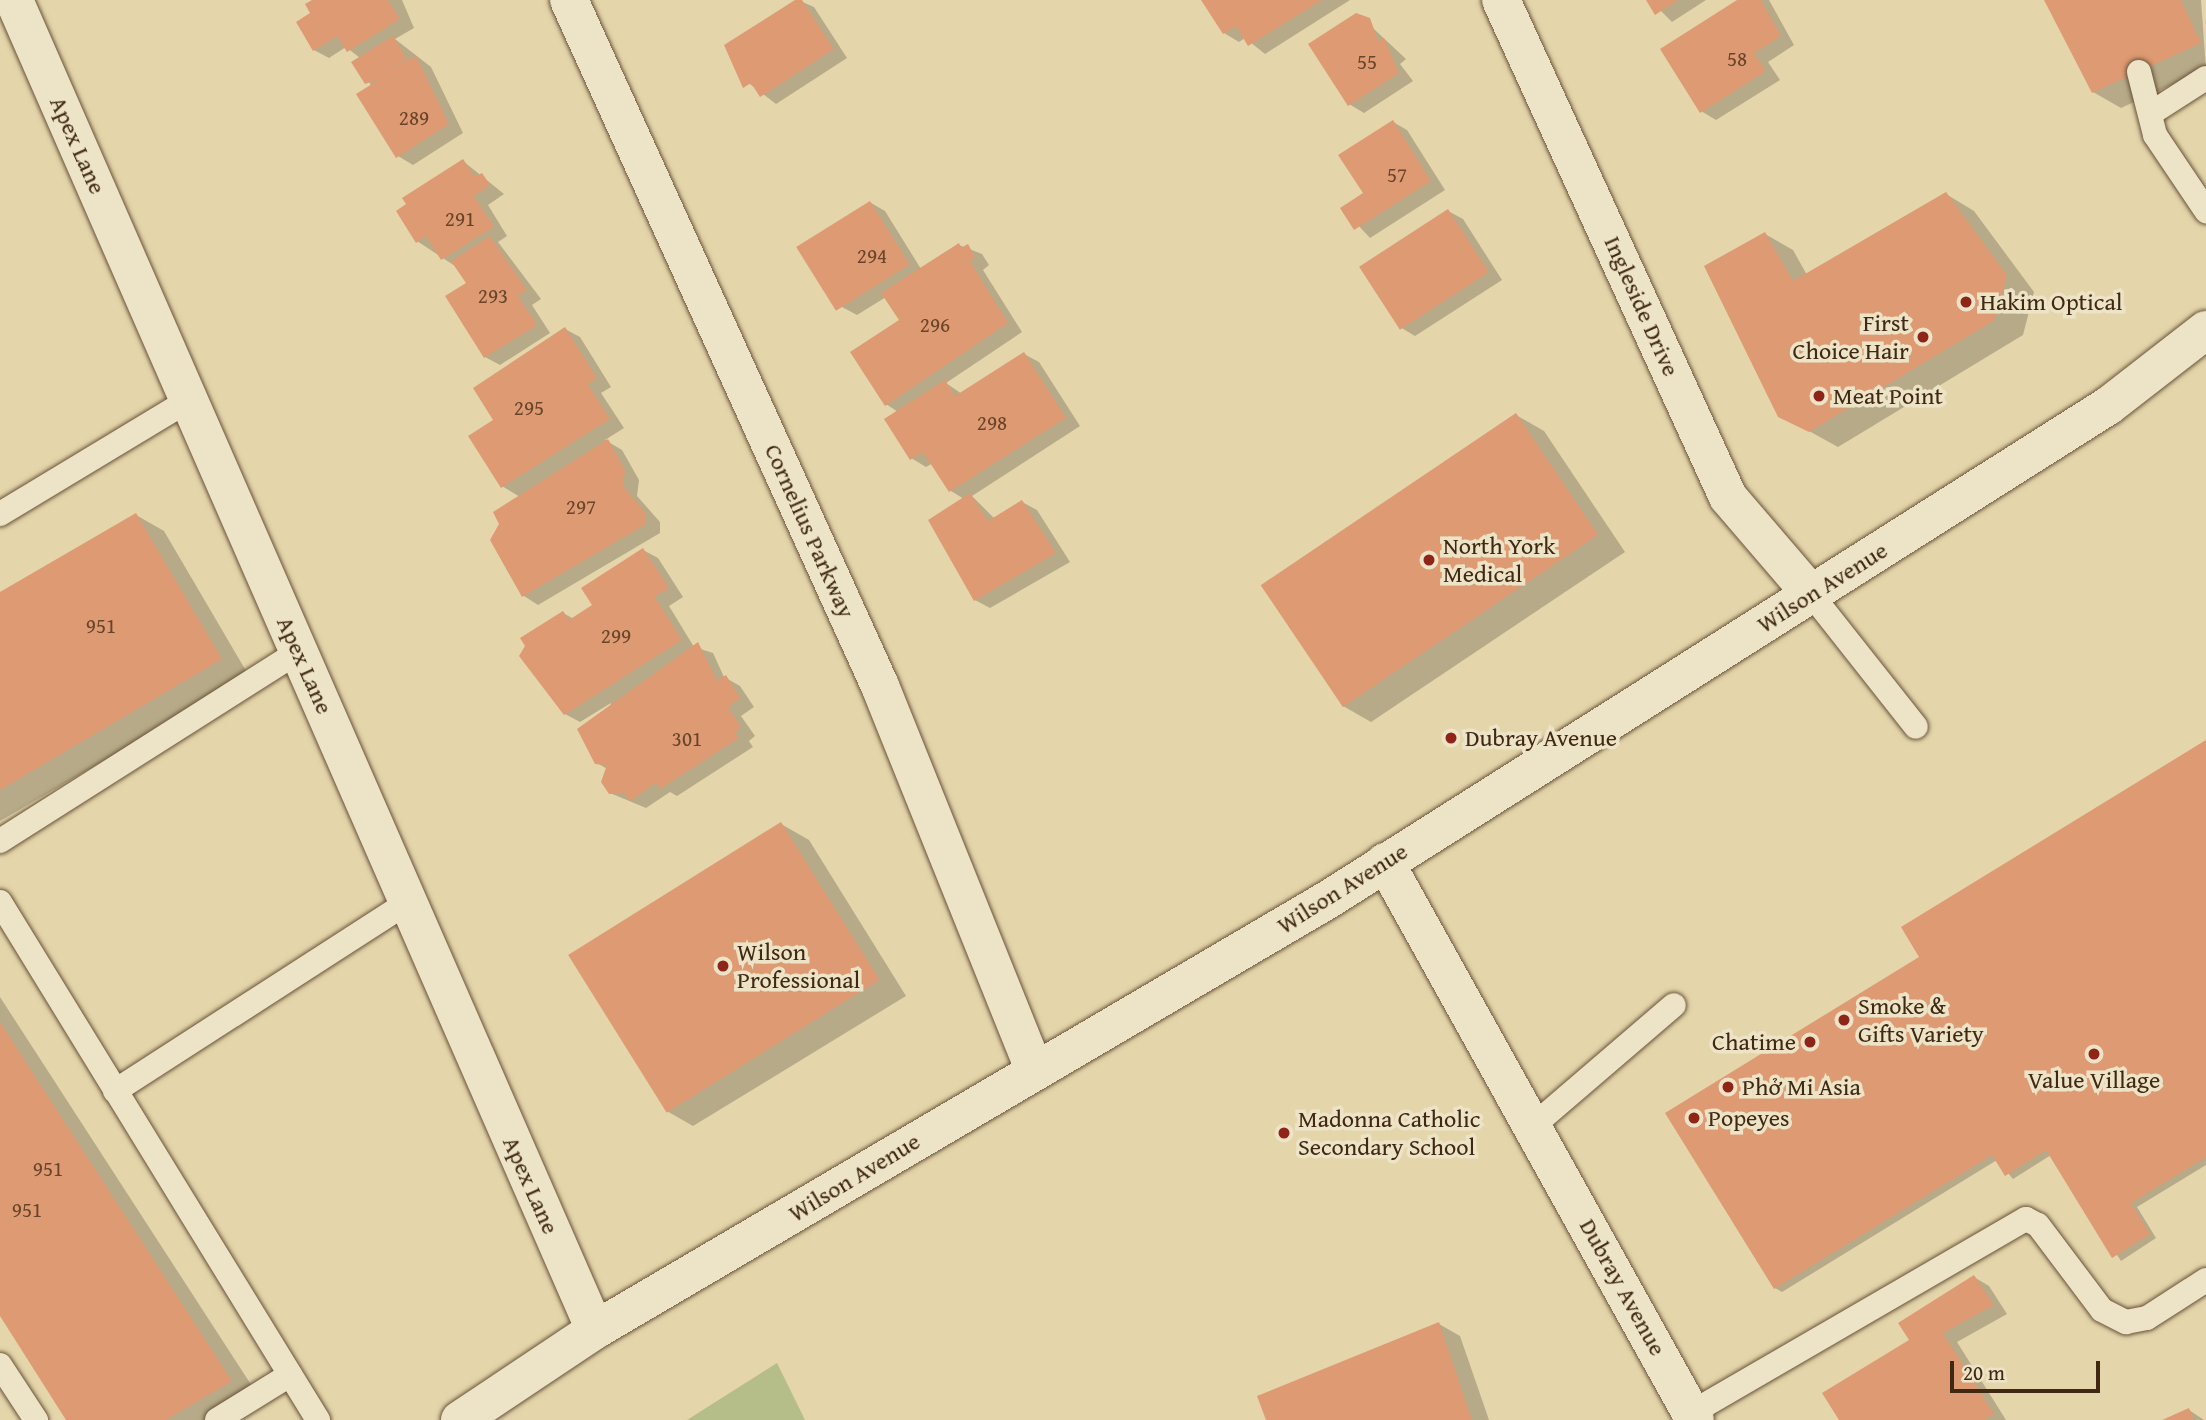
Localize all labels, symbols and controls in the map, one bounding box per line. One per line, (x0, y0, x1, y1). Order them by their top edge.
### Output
house number: 58 (1727, 46, 1747, 72)
house number: 55 (1357, 49, 1377, 75)
street label: Apex Lane (44, 92, 112, 198)
house number: 289 (399, 105, 429, 131)
house number: 57 (1387, 162, 1407, 188)
house number: 291 (445, 206, 475, 232)
street label: Ingleside Drive (1598, 232, 1686, 380)
house number: 294 (857, 243, 887, 269)
house number: 293 (478, 283, 508, 309)
place label: Hakim Optical (1980, 288, 2123, 316)
marker: Hakim Optical (1958, 294, 1974, 310)
place label: First Choice Hair (1792, 309, 1909, 365)
house number: 296 (920, 312, 950, 338)
marker: First Choice Hair (1915, 329, 1931, 345)
place label: Meat Point (1833, 382, 1943, 410)
marker: Meat Point (1811, 388, 1827, 404)
house number: 295 (514, 395, 544, 421)
house number: 298 (977, 410, 1007, 436)
street label: Cornelius Parkway (759, 440, 861, 622)
house number: 297 (566, 494, 596, 520)
place label: North York Medical (1443, 532, 1555, 588)
street label: Wilson Avenue (1752, 536, 1892, 638)
marker: North York Medical (1421, 552, 1437, 568)
street label: Apex Lane (271, 612, 339, 718)
house number: 951 (86, 613, 116, 639)
house number: 299 (601, 623, 631, 649)
place label: Dubray Avenue (1465, 724, 1617, 752)
house number: 301 (672, 726, 702, 752)
marker: Dubray Avenue (1443, 730, 1459, 746)
street label: Wilson Avenue (1272, 837, 1412, 939)
place label: Wilson Professional (737, 938, 860, 994)
marker: Wilson Professional (715, 958, 731, 974)
place label: Smoke & Gifts Variety (1858, 992, 1984, 1048)
marker: Smoke & Gifts Variety (1836, 1012, 1852, 1028)
place label: Chatime (1712, 1028, 1796, 1056)
marker: Chatime (1802, 1034, 1818, 1050)
marker: Value Village (2086, 1046, 2102, 1062)
place label: Value Village (2028, 1066, 2160, 1094)
place label: Phở Mi Asia (1742, 1073, 1861, 1101)
marker: Phở Mi Asia (1720, 1079, 1736, 1095)
place label: Popeyes (1708, 1104, 1790, 1132)
place label: Madonna Catholic Secondary School (1298, 1105, 1480, 1161)
marker: Popeyes (1686, 1110, 1702, 1126)
marker: Madonna Catholic Secondary School (1276, 1125, 1292, 1141)
street label: Wilson Avenue (783, 1127, 925, 1227)
street label: Apex Lane (497, 1132, 565, 1238)
house number: 951 (33, 1156, 63, 1182)
house number: 951 (12, 1197, 42, 1223)
street label: Dubray Avenue (1574, 1214, 1672, 1360)
scale bar (1954, 1346, 2104, 1390)
text: 20 m (1963, 1357, 2005, 1388)

